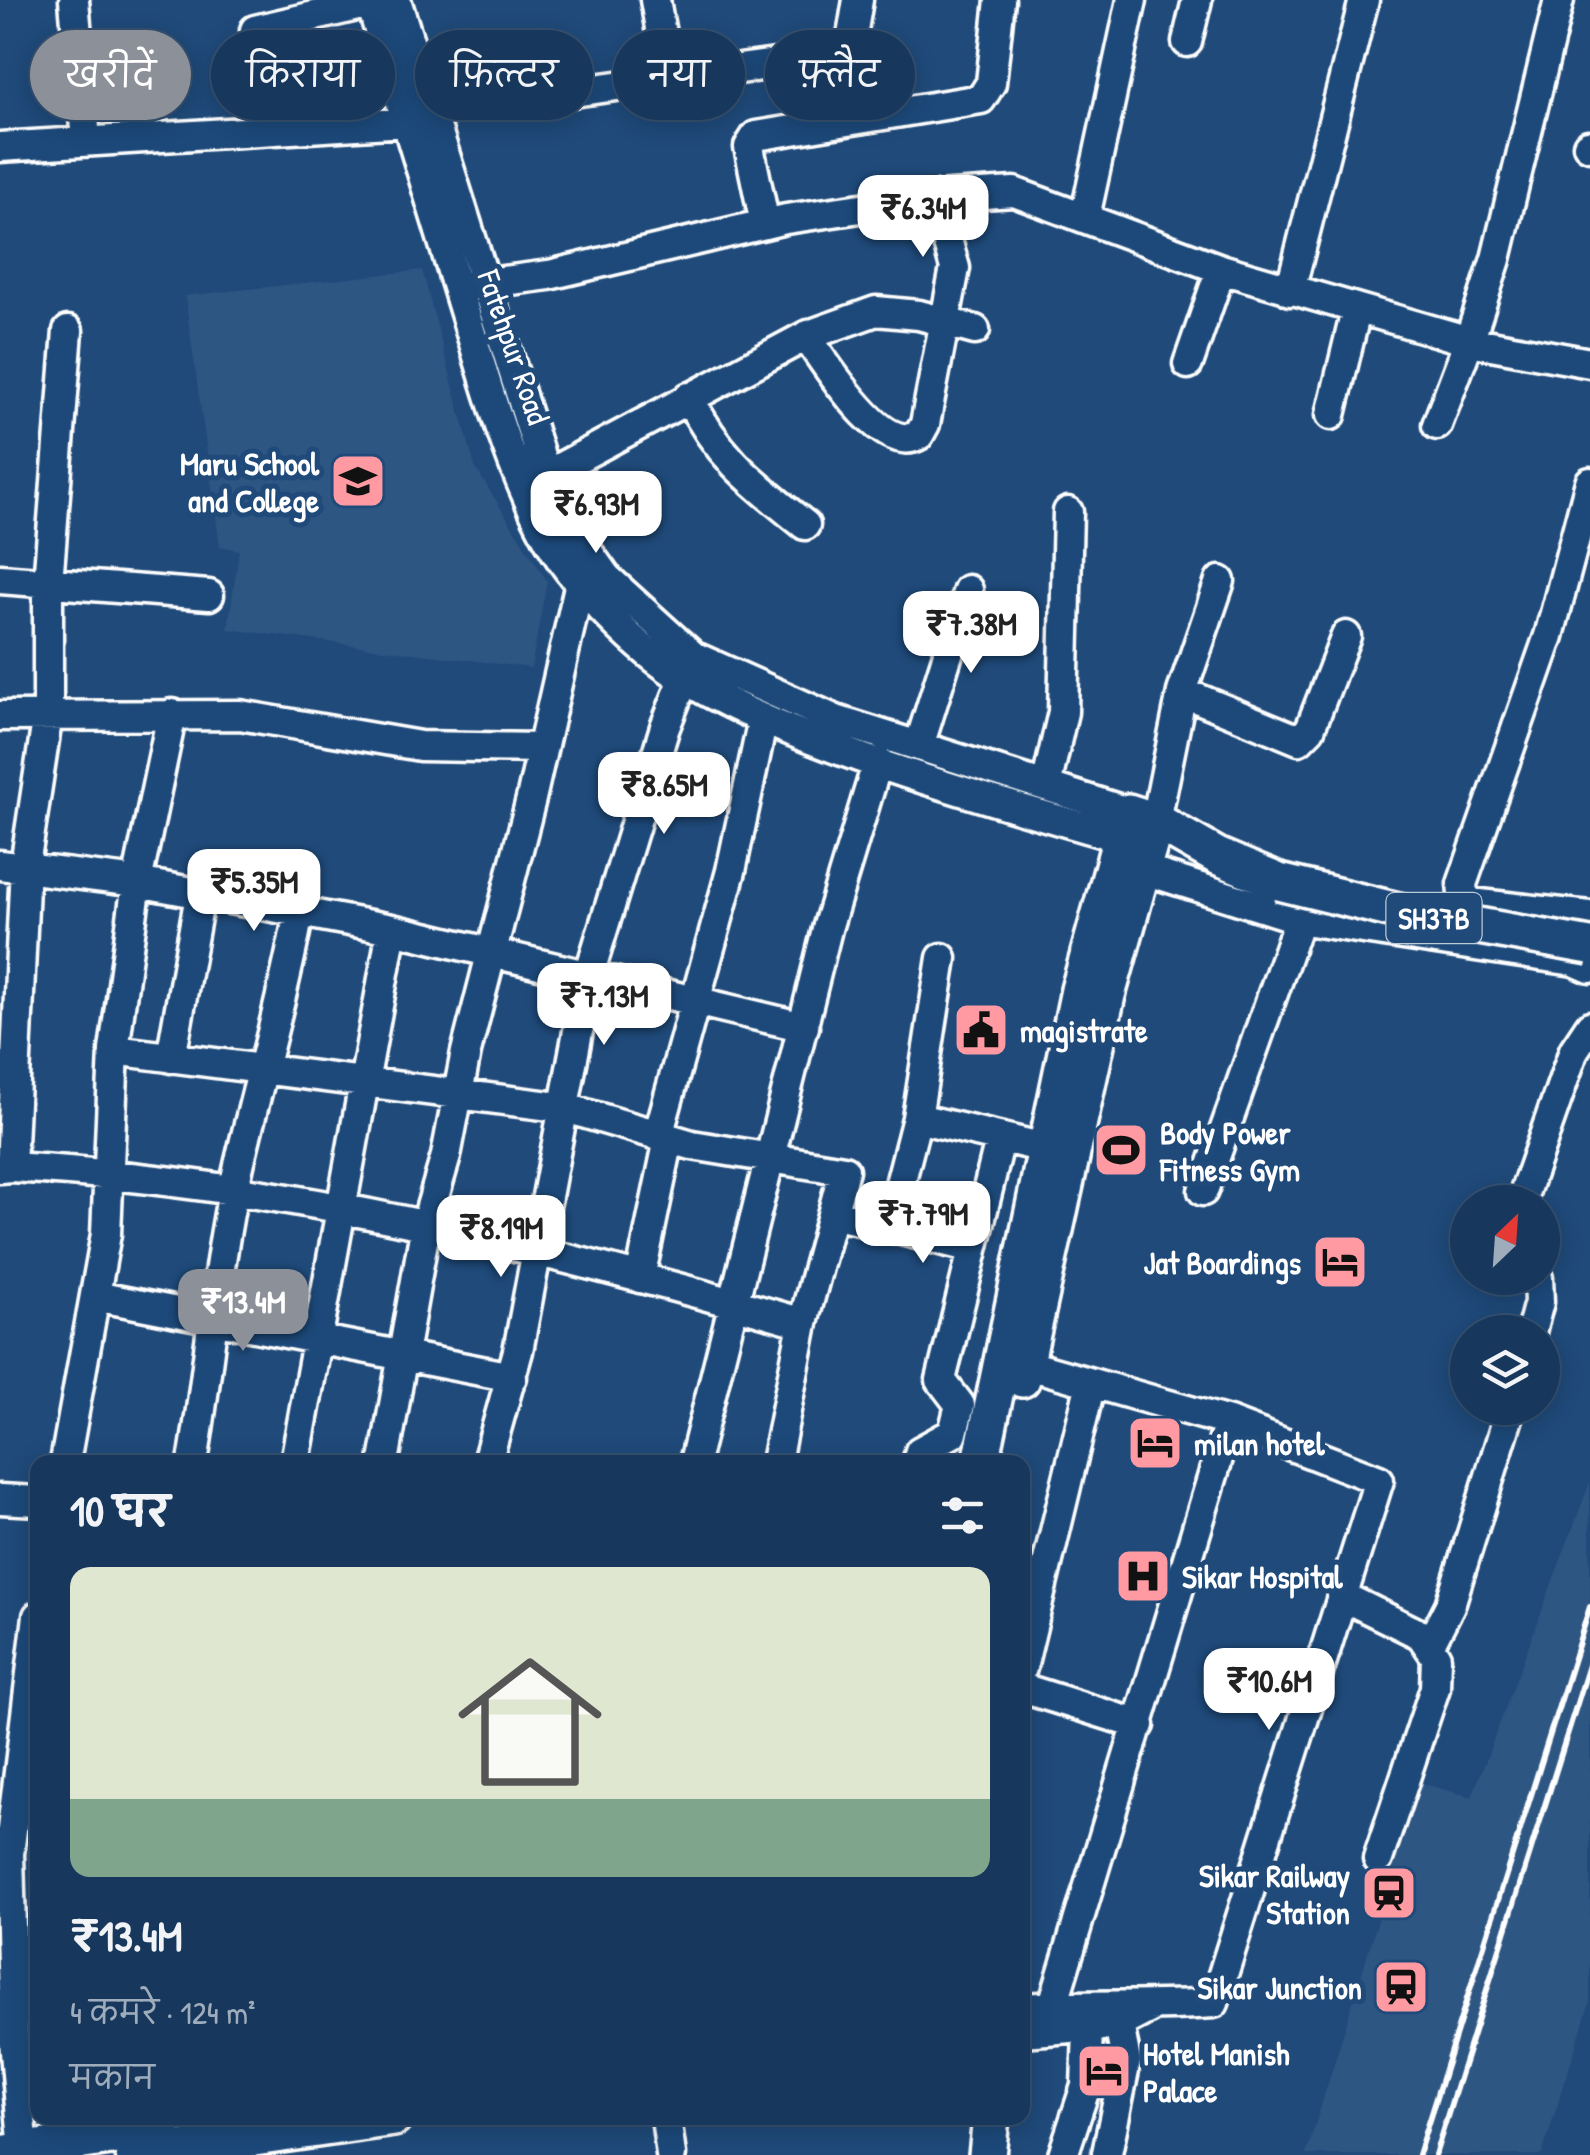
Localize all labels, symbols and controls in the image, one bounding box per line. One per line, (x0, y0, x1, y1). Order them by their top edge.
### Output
chip: खरीदें (30, 30, 191, 120)
chip: किराया (211, 30, 395, 120)
chip: फ़िल्टर (415, 30, 593, 120)
chip: नया (613, 30, 745, 120)
chip: फ़्लैट (765, 30, 915, 120)
pin: ₹6.34M (842, 175, 1004, 260)
text: ₹6.34M (880, 186, 966, 229)
street label: Fatehpur Road (467, 263, 560, 430)
place label: Maru School and College (180, 442, 320, 523)
school or university icon: Maru School and College (328, 451, 388, 511)
pin: ₹6.93M (515, 471, 677, 556)
text: ₹6.93M (553, 482, 639, 525)
pin: ₹7.38M (890, 591, 1052, 676)
text: ₹7.38M (925, 602, 1017, 645)
pin: ₹8.65M (583, 752, 745, 837)
text: ₹8.65M (620, 763, 708, 806)
pin: ₹5.35M (173, 849, 335, 934)
text: ₹5.35M (209, 860, 299, 903)
road number: SH37B (1386, 893, 1482, 943)
pin: ₹7.13M (523, 963, 685, 1048)
text: ₹7.13M (559, 974, 649, 1017)
public building icon: magistrate (951, 1000, 1011, 1060)
place label: magistrate (1020, 1009, 1148, 1053)
place label: Body Power Fitness Gym (1159, 1111, 1300, 1192)
sports icon: Body Power Fitness Gym (1091, 1120, 1151, 1180)
pin: ₹7.79M (842, 1181, 1004, 1266)
north arrow (1450, 1185, 1560, 1295)
map controls (1450, 1185, 1560, 1425)
text: ₹7.79M (877, 1192, 969, 1235)
pin: ₹8.19M (420, 1195, 582, 1280)
text: ₹8.19M (458, 1206, 544, 1249)
hotel icon: Jat Boardings (1310, 1232, 1370, 1292)
place label: Jat Boardings (1144, 1241, 1301, 1285)
pin: ₹13.4M (162, 1269, 324, 1354)
text: ₹13.4M (200, 1280, 286, 1323)
button: layers (1450, 1315, 1560, 1425)
hotel icon: milan hotel (1125, 1413, 1185, 1473)
place label: milan hotel (1194, 1422, 1326, 1465)
text: 10 घर (70, 1482, 170, 1539)
icon: filters (935, 1488, 990, 1543)
hospital icon: Sikar Hospital (1113, 1546, 1173, 1606)
place label: Sikar Hospital (1182, 1555, 1344, 1599)
icon: home (440, 1632, 620, 1812)
pin: ₹10.6M (1188, 1648, 1350, 1733)
text: ₹10.6M (1226, 1659, 1312, 1702)
place label: Sikar Railway Station (1199, 1854, 1350, 1934)
station icon: Sikar Railway Station (1359, 1863, 1419, 1923)
text: ₹13.4M (70, 1907, 183, 1964)
station icon: Sikar Junction (1371, 1957, 1431, 2017)
place label: Sikar Junction (1198, 1966, 1362, 2009)
text: 4 कमरे · 124 m² (70, 1991, 255, 2034)
place label: Hotel Manish Palace (1143, 2032, 1290, 2112)
hotel icon: Hotel Manish Palace (1074, 2041, 1134, 2101)
text: मकान (70, 2056, 155, 2099)

